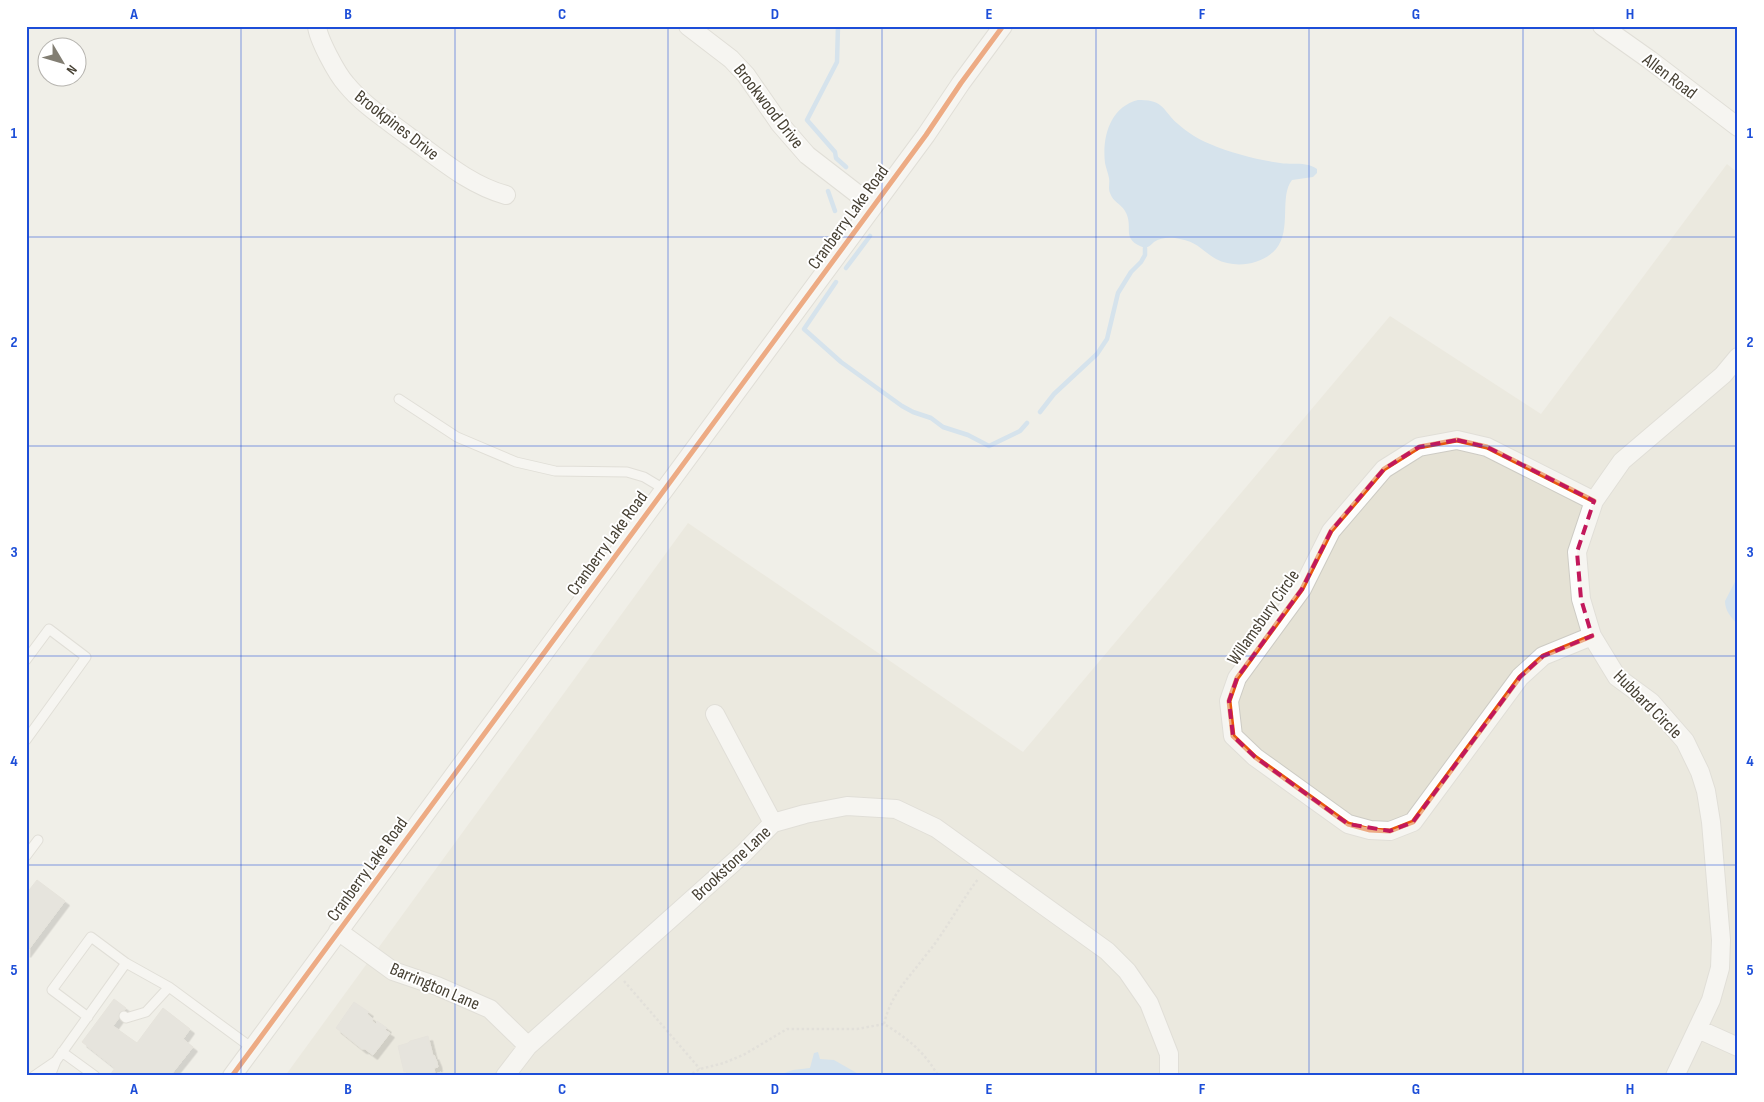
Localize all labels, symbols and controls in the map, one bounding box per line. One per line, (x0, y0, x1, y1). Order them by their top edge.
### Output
text: A (129, 5, 138, 24)
text: B (344, 5, 352, 24)
text: C (558, 5, 566, 24)
text: D (771, 5, 779, 24)
text: E (986, 5, 993, 24)
text: F (1199, 5, 1206, 24)
text: G (1412, 5, 1420, 24)
text: H (1626, 5, 1634, 24)
north arrow (38, 38, 88, 88)
street label: Allen Road (1638, 49, 1701, 104)
street label: Brookwood Drive (729, 60, 808, 153)
text: N (63, 62, 81, 78)
street label: Brookpines Drive (350, 86, 443, 165)
text: 1 (11, 124, 18, 143)
text: 1 (1747, 124, 1754, 143)
street label: Cranberry Lake Road (804, 161, 893, 273)
text: 2 (10, 333, 18, 352)
text: 2 (1746, 333, 1754, 352)
street label: Cranberry Lake Road (563, 487, 652, 599)
text: 3 (10, 543, 18, 562)
text: 3 (1746, 543, 1754, 562)
street label: Willamsbury Circle (1223, 566, 1304, 669)
street label: Hubbard Circle (1609, 666, 1686, 743)
text: 4 (10, 752, 18, 771)
text: 4 (1746, 752, 1754, 771)
street label: Cranberry Lake Road (323, 813, 412, 925)
street label: Brookstone Lane (688, 822, 775, 905)
street label: Barrington Lane (387, 958, 483, 1015)
text: 5 (10, 961, 18, 980)
text: 5 (1746, 961, 1754, 980)
text: A (129, 1080, 138, 1099)
text: B (344, 1080, 352, 1099)
text: C (558, 1080, 566, 1099)
text: D (771, 1080, 779, 1099)
text: E (986, 1080, 993, 1099)
text: F (1199, 1080, 1206, 1099)
text: G (1412, 1080, 1420, 1099)
text: H (1626, 1080, 1634, 1099)

